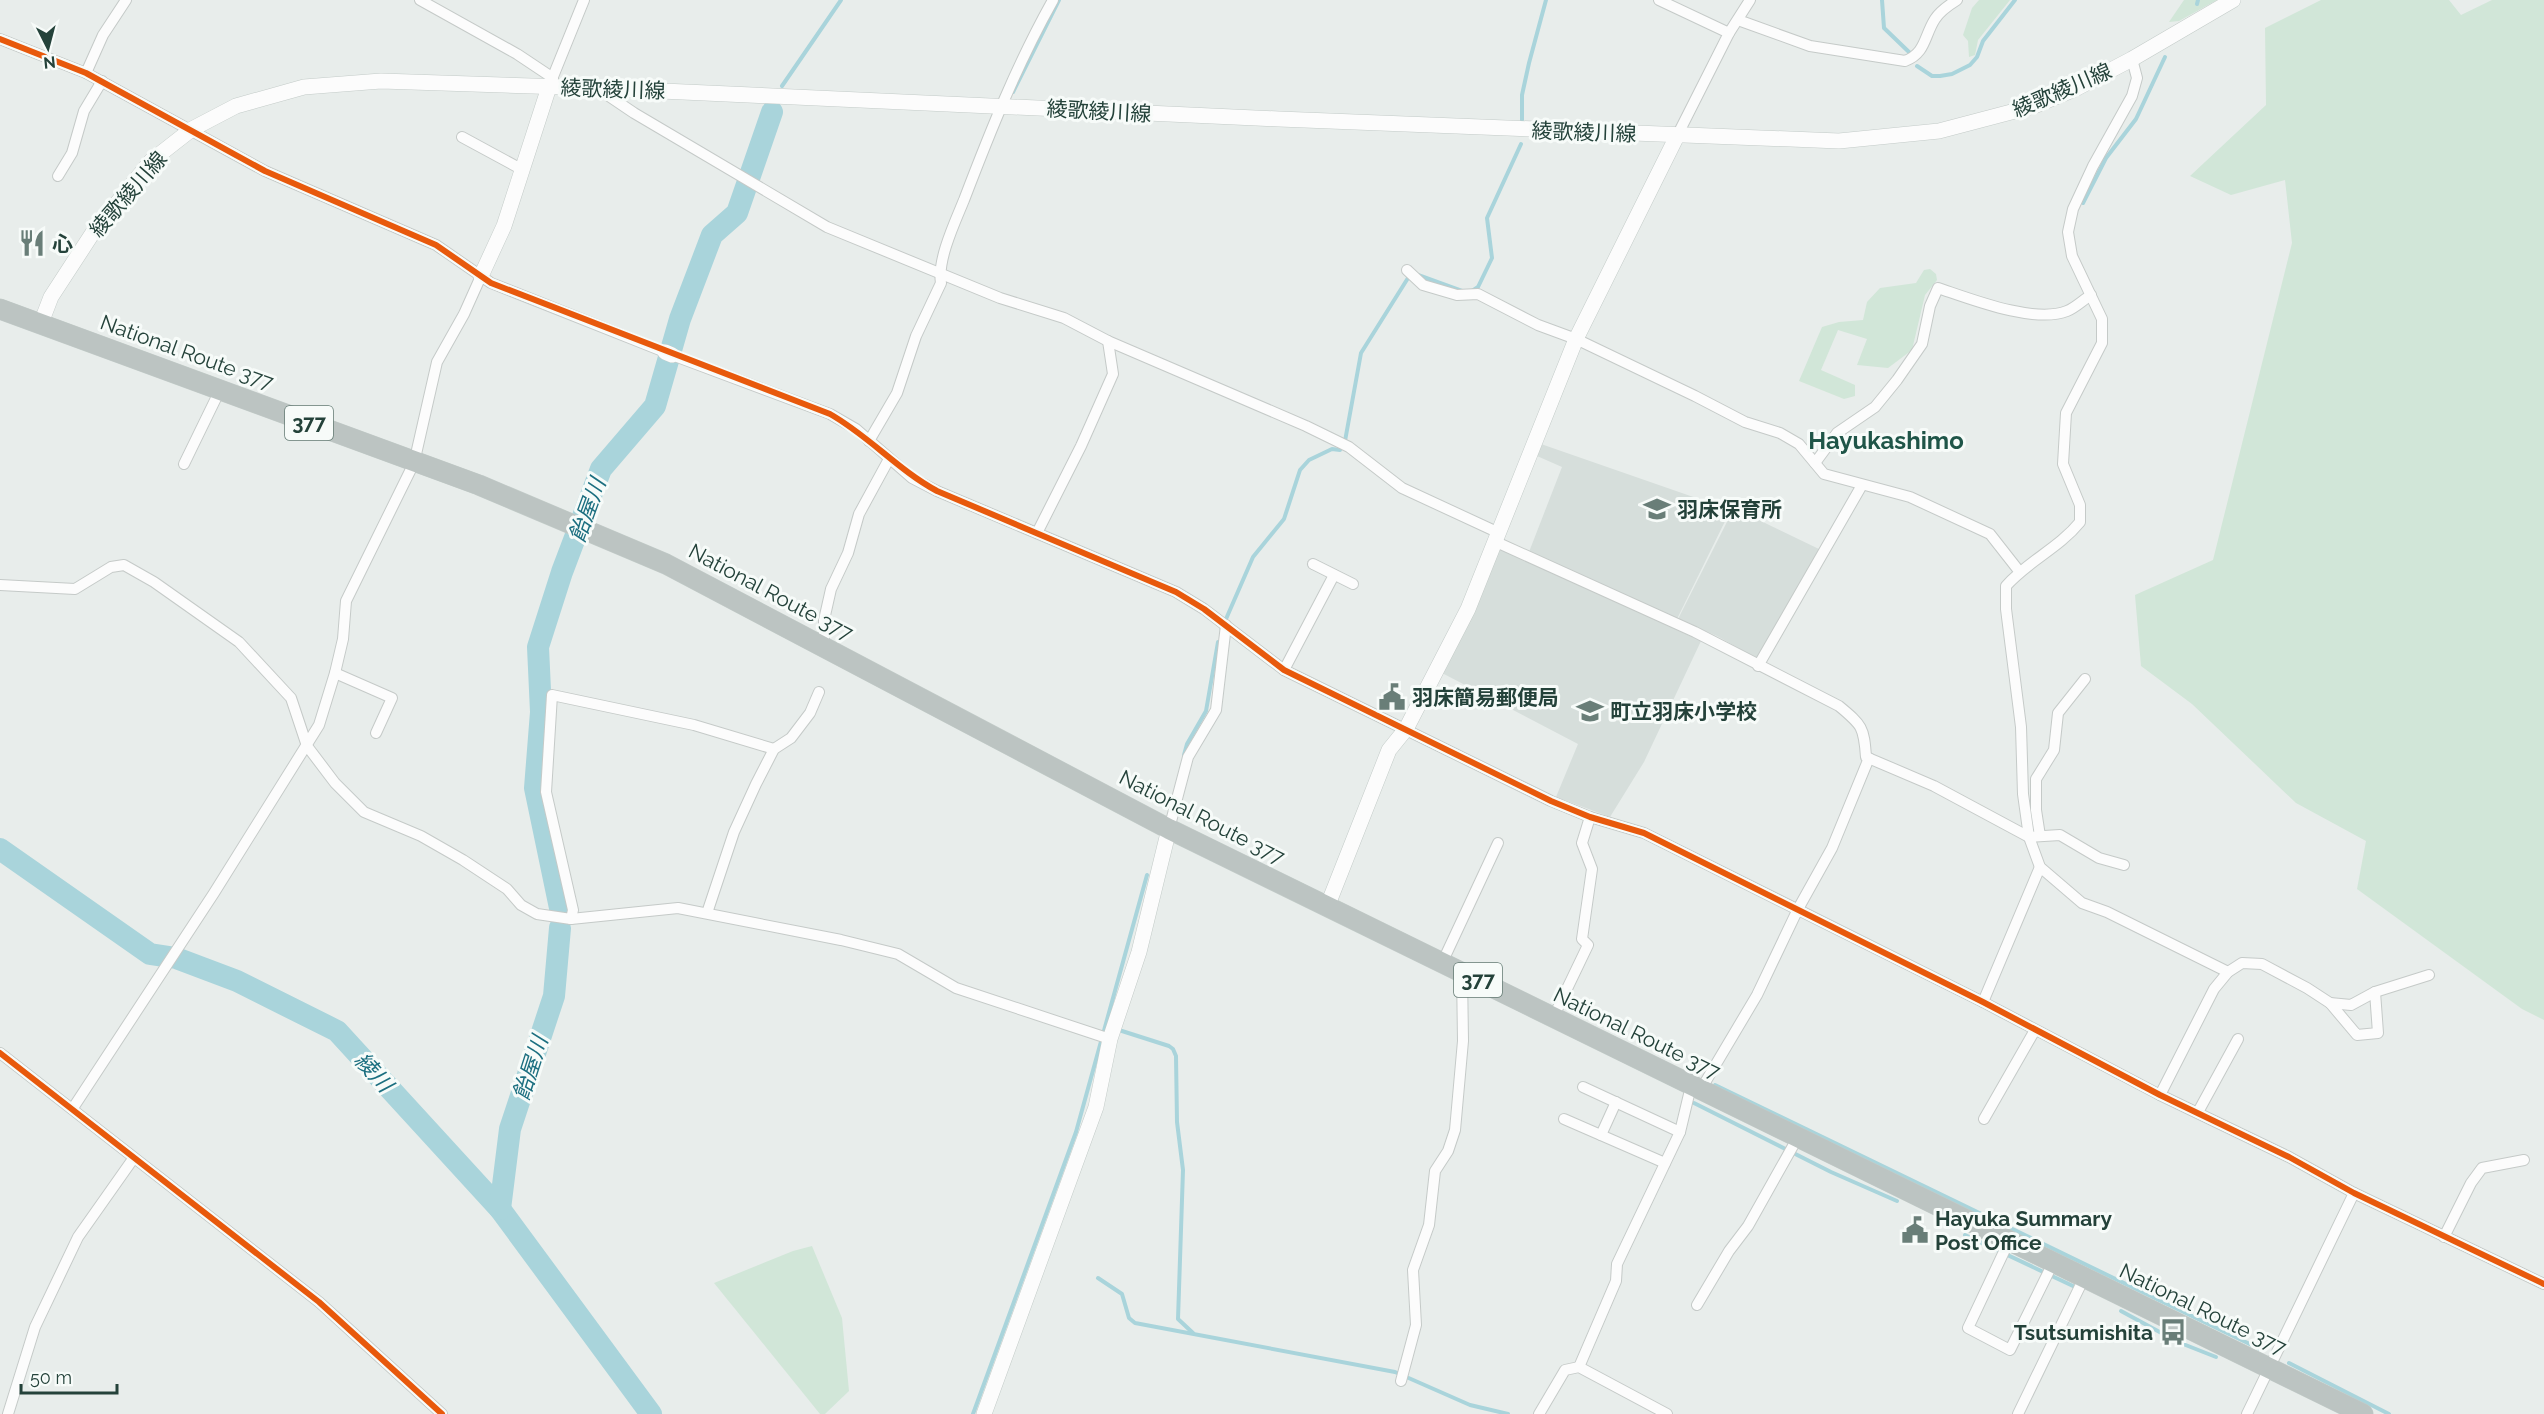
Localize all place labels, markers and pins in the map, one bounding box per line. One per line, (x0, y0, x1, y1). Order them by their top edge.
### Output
restaurant icon: 心 (17, 228, 47, 258)
place label: 心 (52, 231, 73, 256)
school or university icon: 羽床保育所 (1642, 494, 1672, 524)
place label: 羽床保育所 (1677, 497, 1782, 522)
public building icon: 羽床簡易郵便局 (1377, 682, 1407, 712)
place label: 羽床簡易郵便局 (1412, 685, 1559, 710)
school or university icon: 町立羽床小学校 (1575, 696, 1605, 726)
place label: 町立羽床小学校 (1610, 699, 1757, 724)
place label: Hayuka Summary Post Office (1935, 1206, 2112, 1255)
public building icon: Hayuka Summary Post Office (1900, 1215, 1930, 1245)
bus stop icon: Tsutsumishita (2158, 1317, 2188, 1347)
place label: Tsutsumishita (2014, 1320, 2153, 1345)

